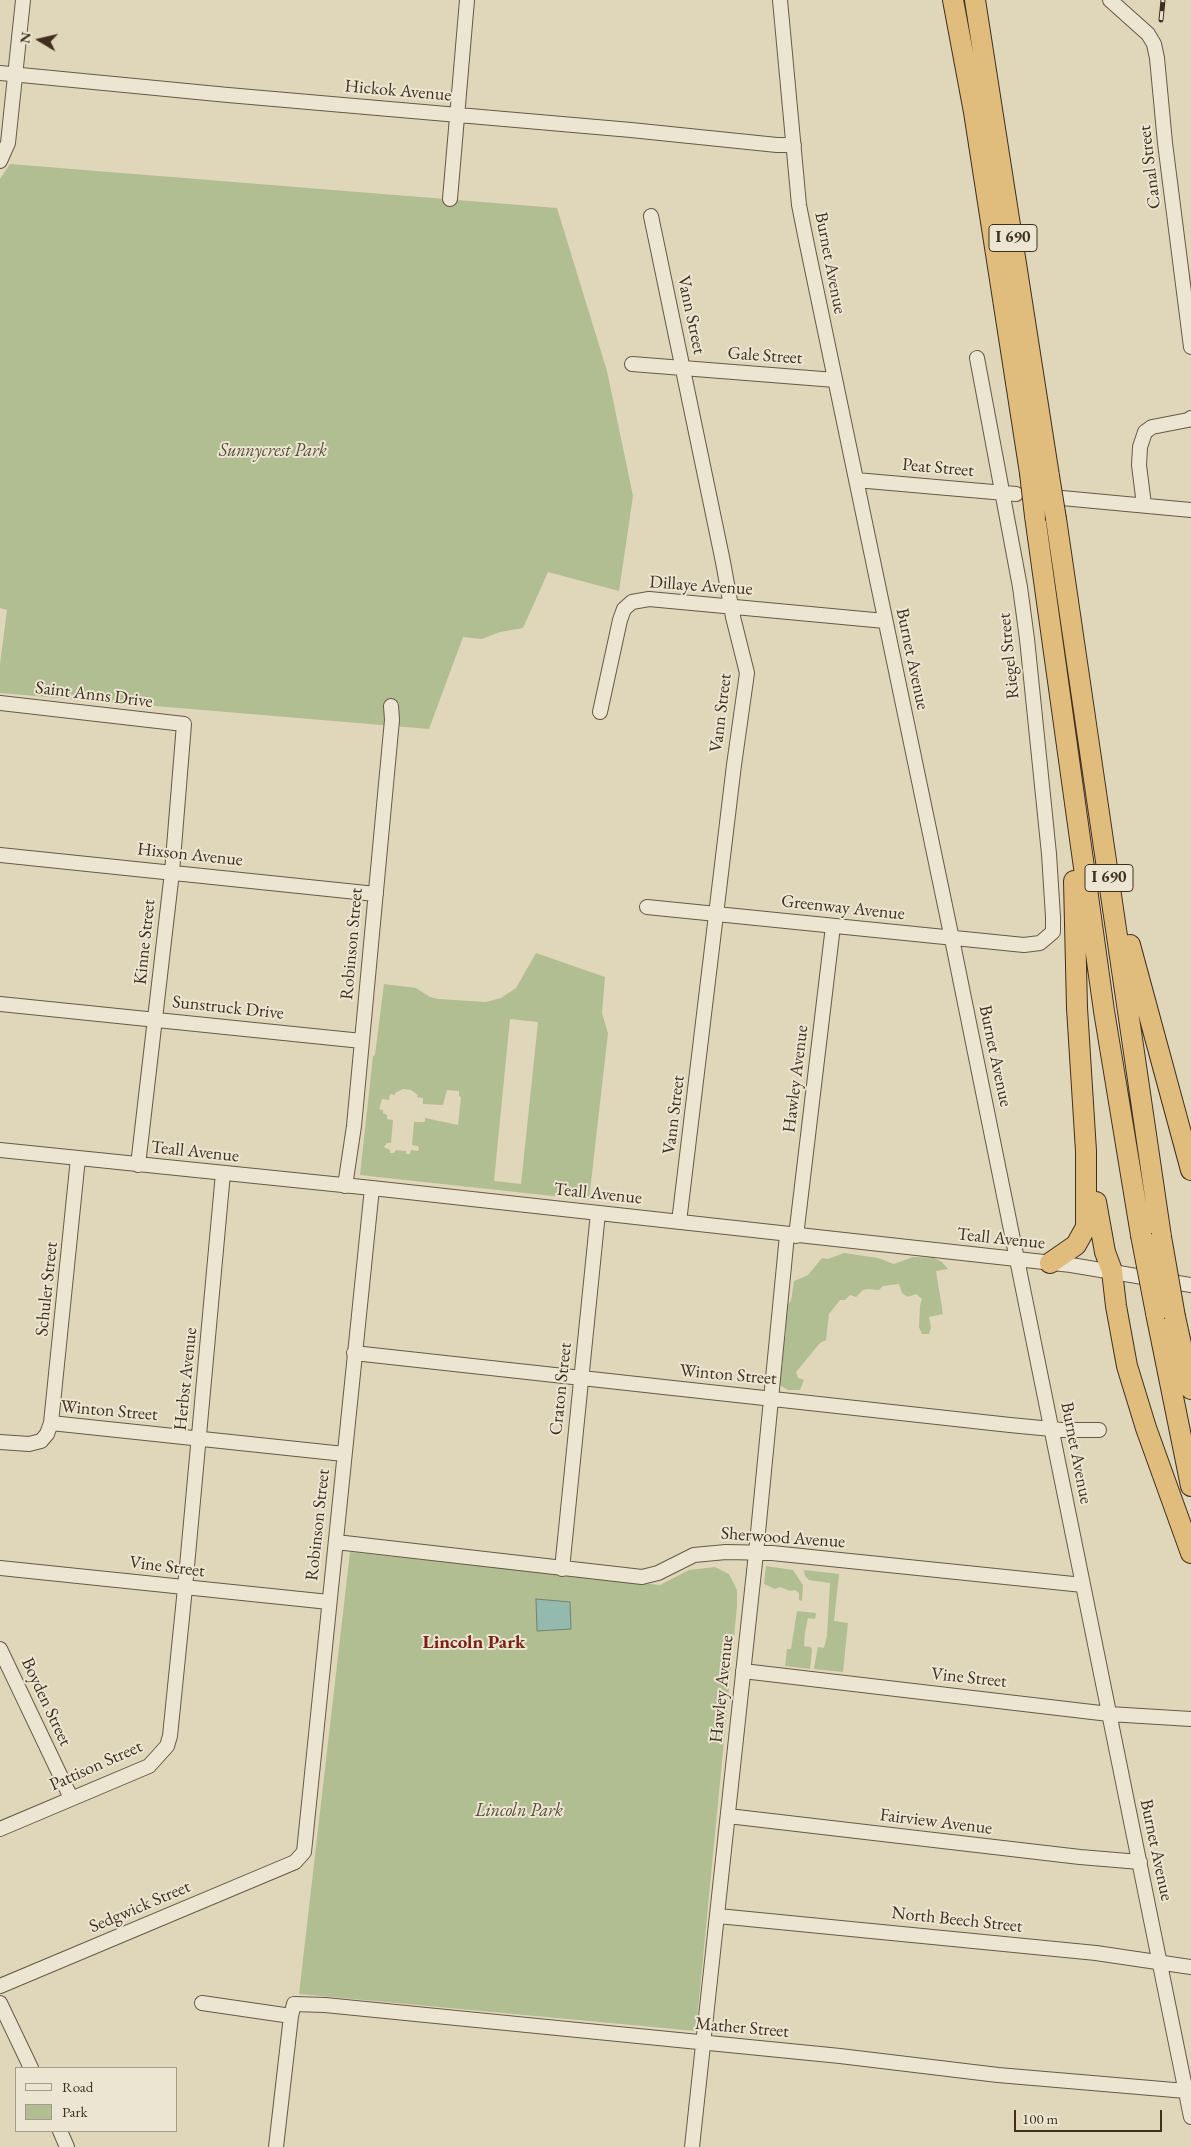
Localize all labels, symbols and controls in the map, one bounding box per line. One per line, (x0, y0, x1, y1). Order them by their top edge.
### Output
north arrow (15, 15, 65, 65)
text: N (15, 31, 35, 45)
street label: Hickok Avenue (344, 76, 452, 106)
street label: Canal Street (1134, 124, 1166, 210)
street label: Burnet Avenue (810, 210, 850, 316)
road number: I 690 (989, 224, 1037, 252)
street label: Vann Street (672, 274, 710, 356)
street label: Gale Street (727, 343, 803, 369)
park label: Sunnycrest Park (219, 440, 327, 462)
street label: Peat Street (901, 454, 975, 482)
street label: Dillaye Avenue (649, 572, 753, 600)
street label: Burnet Avenue (891, 606, 933, 712)
street label: Riegel Street (994, 612, 1024, 700)
street label: Vann Street (705, 672, 737, 754)
street label: Saint Anns Drive (34, 677, 154, 713)
street label: Hixson Avenue (136, 839, 244, 871)
road number: I 690 (1085, 864, 1133, 891)
street label: Robinson Street (336, 887, 368, 1001)
street label: Greenway Avenue (780, 891, 906, 925)
street label: Kinne Street (130, 898, 160, 986)
street label: Sunstruck Drive (171, 991, 285, 1025)
street label: Burnet Avenue (974, 1003, 1016, 1109)
street label: Hawley Avenue (779, 1024, 813, 1134)
street label: Vann Street (658, 1074, 690, 1156)
street label: Teall Avenue (150, 1137, 240, 1167)
street label: Teall Avenue (553, 1179, 643, 1209)
street label: Teall Avenue (956, 1224, 1046, 1254)
street label: Schuler Street (31, 1241, 63, 1337)
street label: Herbst Avenue (170, 1326, 202, 1432)
street label: Craton Street (545, 1342, 577, 1436)
street label: Winton Street (679, 1360, 777, 1390)
street label: Winton Street (60, 1396, 158, 1426)
street label: Burnet Avenue (1056, 1400, 1096, 1506)
street label: Robinson Street (301, 1468, 335, 1582)
street label: Sherwood Avenue (720, 1523, 846, 1553)
street label: Vine Street (128, 1552, 206, 1582)
district label: Lincoln Park (423, 1632, 525, 1654)
street label: Hawley Avenue (706, 1634, 738, 1744)
street label: Boyden Street (16, 1654, 76, 1750)
street label: Vine Street (930, 1663, 1008, 1693)
street label: Pattison Street (46, 1736, 146, 1796)
street label: Burnet Avenue (1135, 1797, 1177, 1903)
park label: Lincoln Park (475, 1800, 563, 1822)
street label: Fairview Avenue (879, 1804, 993, 1840)
street label: Sedgwick Street (86, 1876, 194, 1938)
street label: North Beech Street (890, 1902, 1024, 1938)
street label: Mather Street (694, 2013, 790, 2043)
legend (15, 2067, 178, 2132)
text: Road (62, 2077, 93, 2096)
scale bar (1016, 2100, 1164, 2132)
text: Park (62, 2102, 88, 2121)
text: 100 m (1022, 2109, 1058, 2128)

